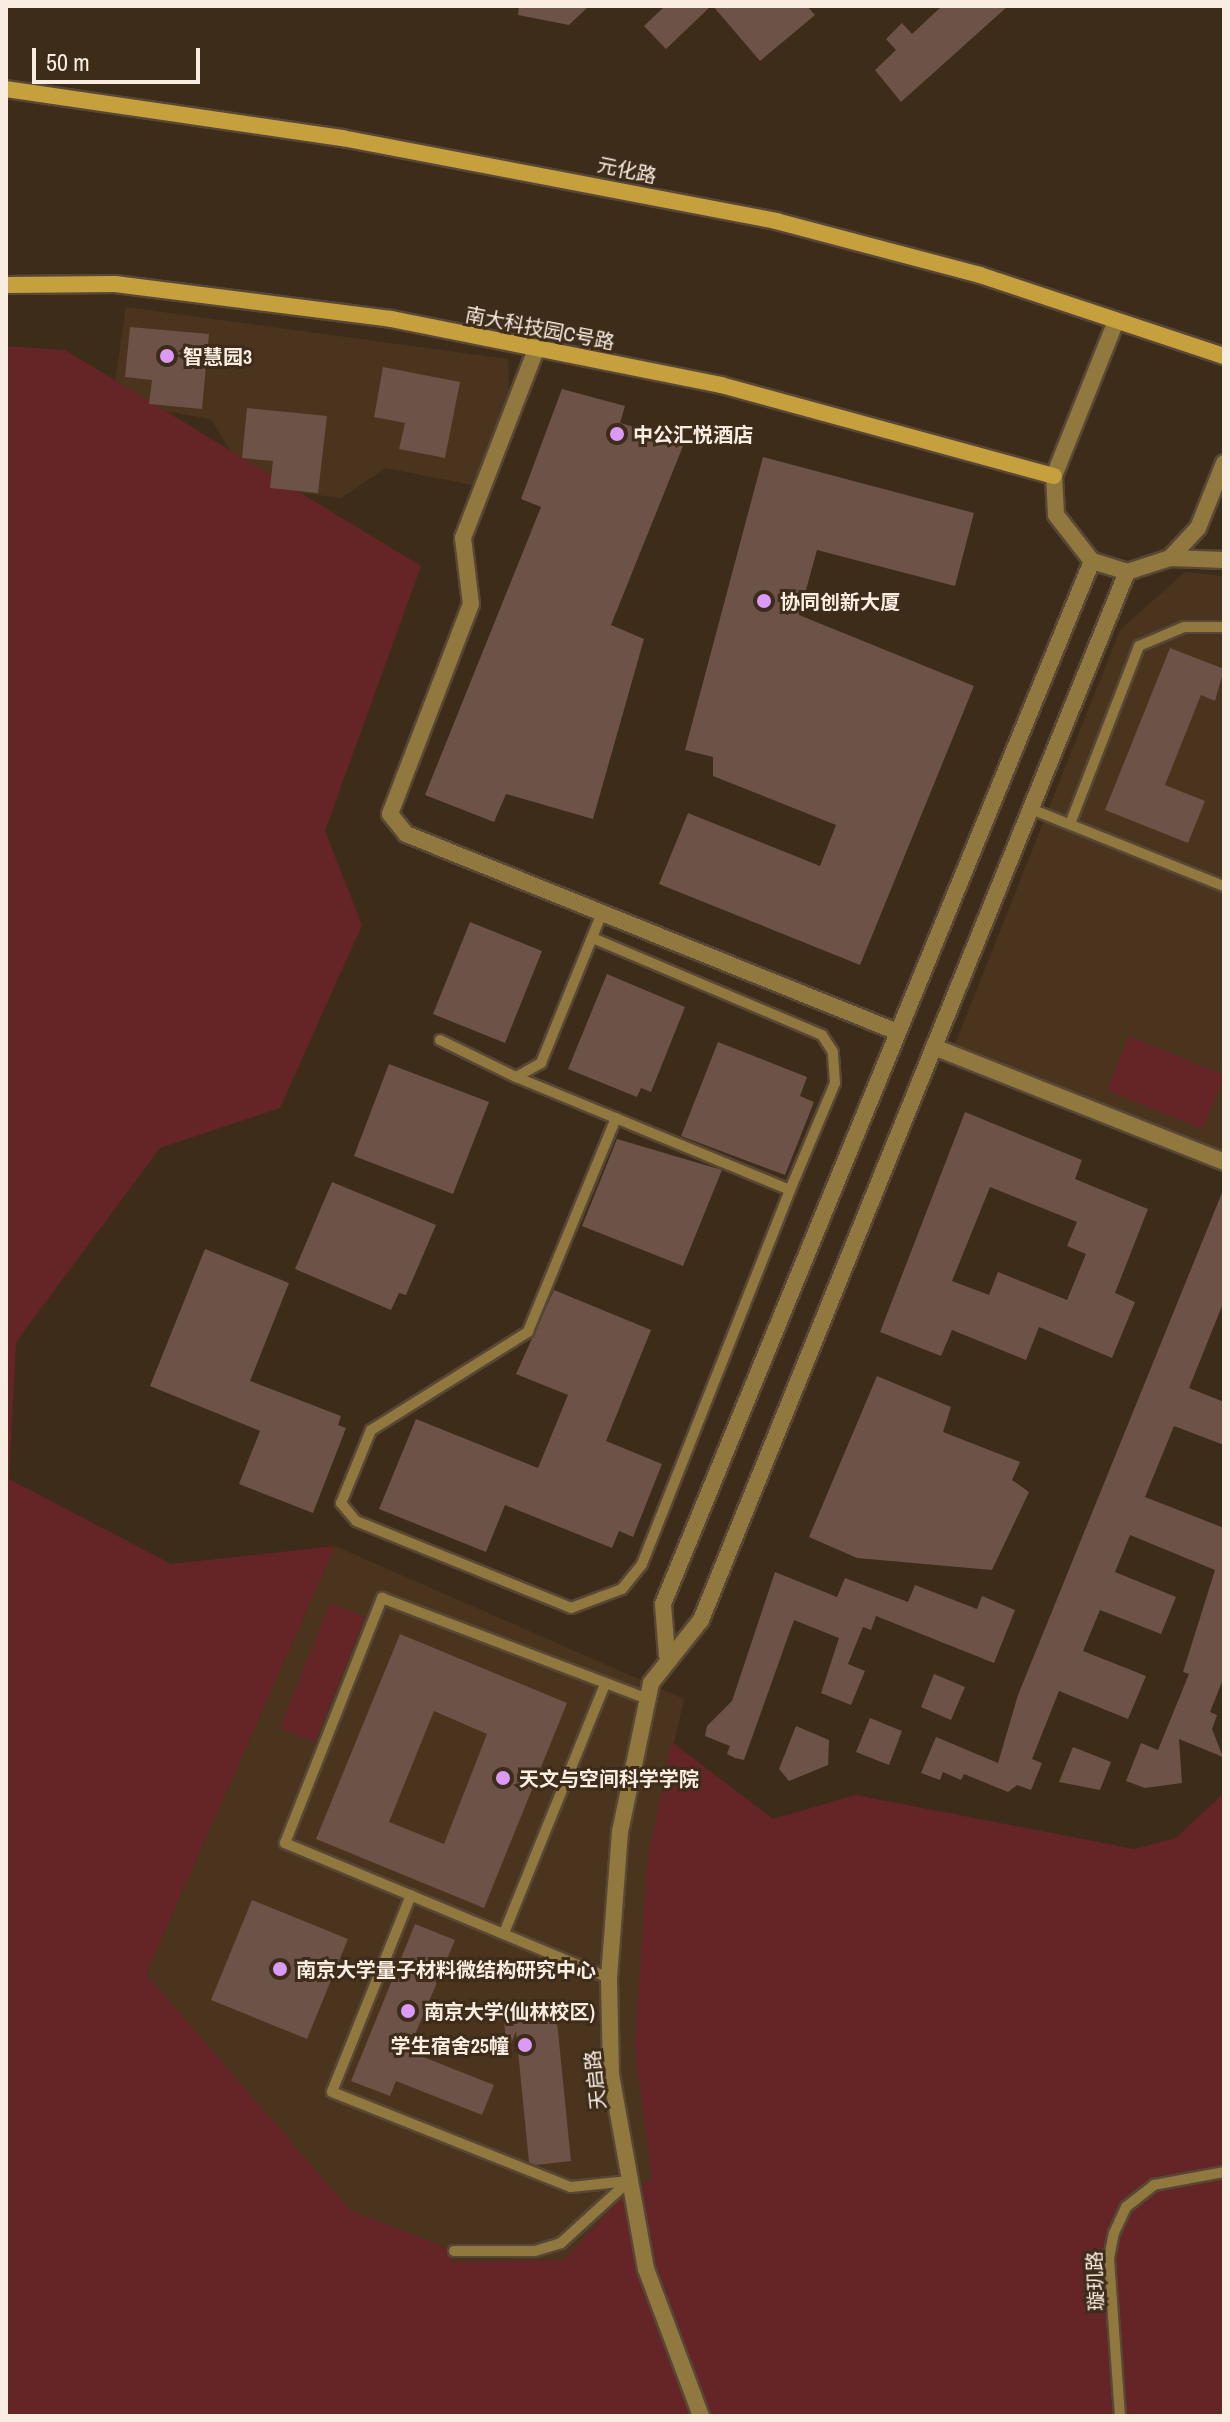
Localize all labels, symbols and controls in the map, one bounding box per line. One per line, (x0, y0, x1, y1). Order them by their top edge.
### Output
scale bar (36, 32, 204, 82)
text: 50 m (46, 46, 90, 78)
street label: 元化路 (595, 152, 659, 188)
street label: 南大科技园C号路 (463, 302, 617, 354)
place label: 智慧园3 (183, 344, 252, 368)
marker: 智慧园3 (158, 347, 176, 365)
place label: 中公汇悦酒店 (633, 422, 753, 446)
marker: 中公汇悦酒店 (608, 425, 626, 443)
place label: 协同创新大厦 (780, 589, 900, 613)
marker: 协同创新大厦 (755, 592, 773, 610)
place label: 天文与空间科学学院 (519, 1766, 699, 1790)
marker: 天文与空间科学学院 (494, 1769, 512, 1787)
place label: 南京大学量子材料微结构研究中心 (296, 1957, 596, 1981)
marker: 南京大学量子材料微结构研究中心 (271, 1960, 289, 1978)
place label: 南京大学(仙林校区) (424, 1999, 595, 2023)
marker: 南京大学(仙林校区) (399, 2002, 417, 2020)
place label: 学生宿舍25幢 (391, 2033, 509, 2057)
marker: 学生宿舍25幢 (516, 2036, 534, 2054)
street label: 天启路 (580, 2049, 610, 2111)
street label: 璇玑路 (1082, 2251, 1108, 2311)

